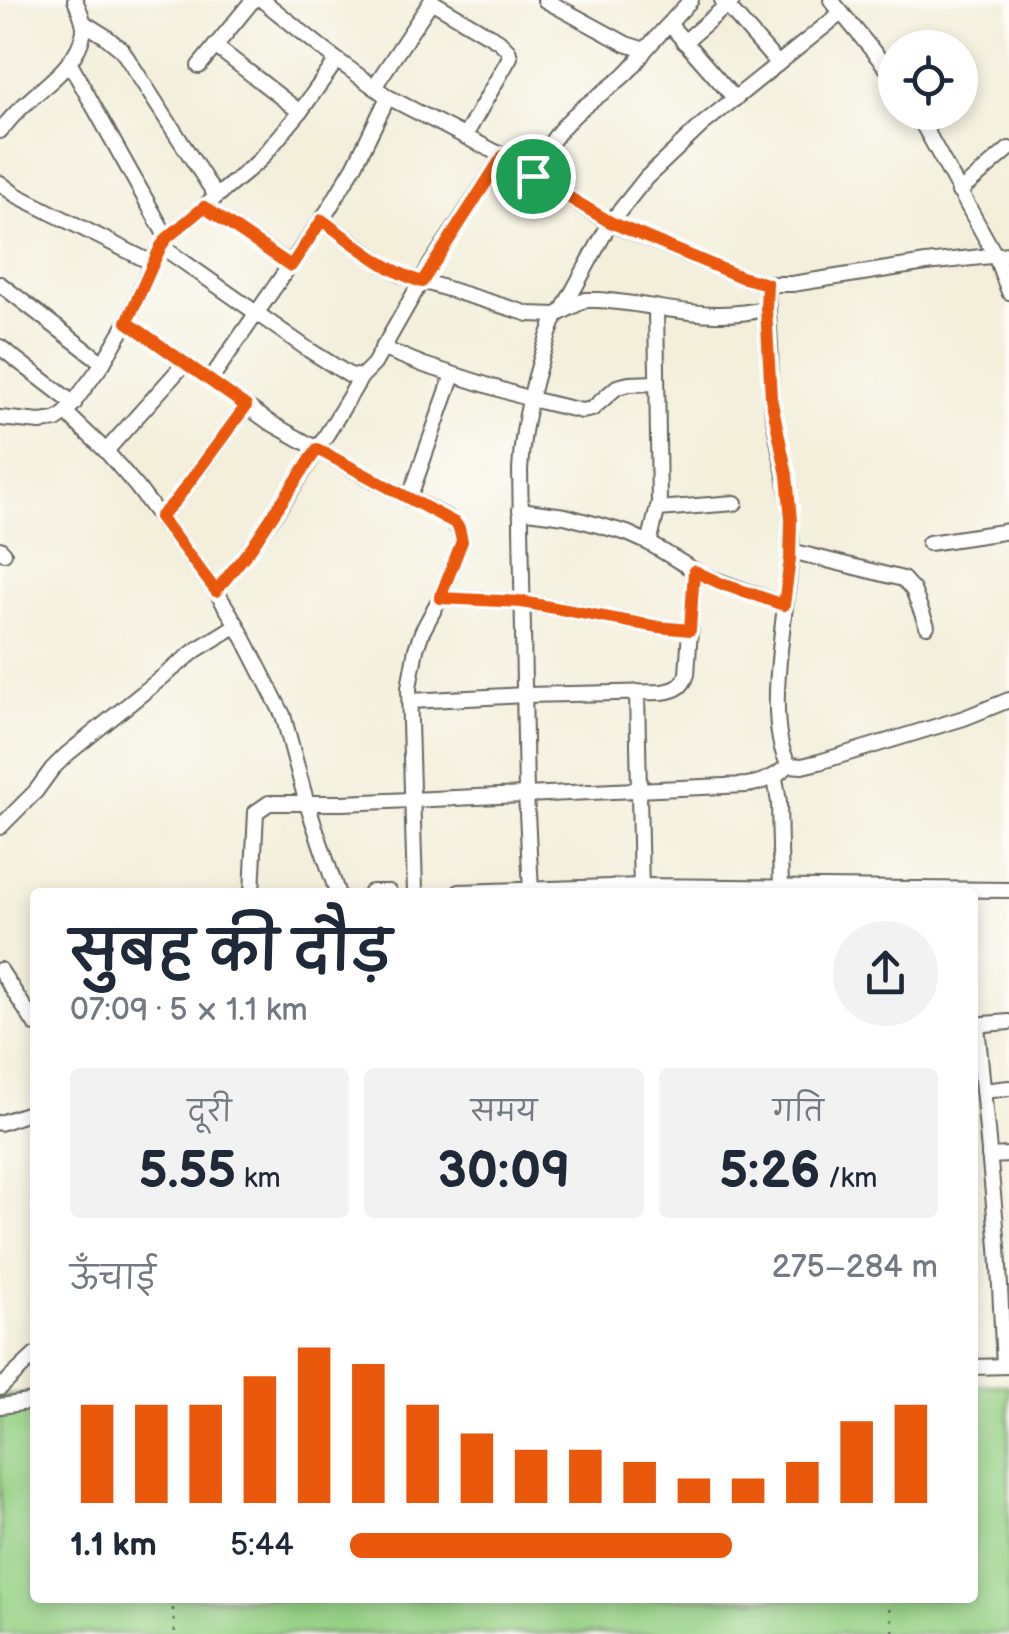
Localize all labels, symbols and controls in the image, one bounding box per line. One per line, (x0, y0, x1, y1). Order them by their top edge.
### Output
map controls (878, 30, 978, 130)
button: locate (878, 30, 978, 130)
pin (491, 134, 576, 219)
icon: arrive (506, 149, 561, 204)
text: सुबह की दौड़ (70, 920, 391, 987)
button: share (833, 921, 938, 1026)
text: 07:09 · 5 × 1.1 km (70, 991, 308, 1030)
text: दूरी (188, 1096, 232, 1129)
text: समय (471, 1096, 537, 1129)
text: गति (773, 1096, 824, 1129)
text: 5.55 (139, 1142, 236, 1202)
text: 30:09 (438, 1142, 570, 1202)
text: 5:26 (719, 1142, 820, 1202)
text: km (236, 1162, 281, 1195)
text: /km (820, 1162, 877, 1195)
text: 275–284 m (772, 1248, 938, 1287)
text: ऊँचाई (70, 1260, 156, 1299)
text: 1.1 km (70, 1526, 157, 1565)
text: 5:44 (230, 1526, 294, 1565)

